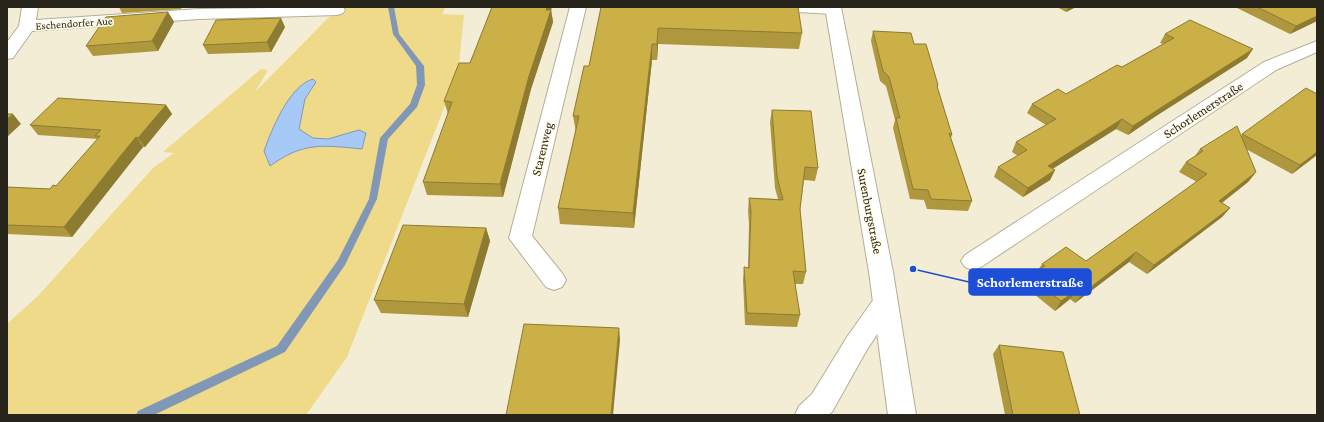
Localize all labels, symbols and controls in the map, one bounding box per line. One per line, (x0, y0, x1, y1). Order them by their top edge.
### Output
street label: Eschendorfer Aue (35, 14, 113, 32)
street label: Schorlemerstraße (1160, 79, 1246, 141)
street label: Starenweg (528, 120, 556, 177)
street label: Surenburgstraße (854, 167, 886, 255)
callout: Schorlemerstraße (969, 269, 1091, 295)
text: Schorlemerstraße (977, 274, 1084, 290)

